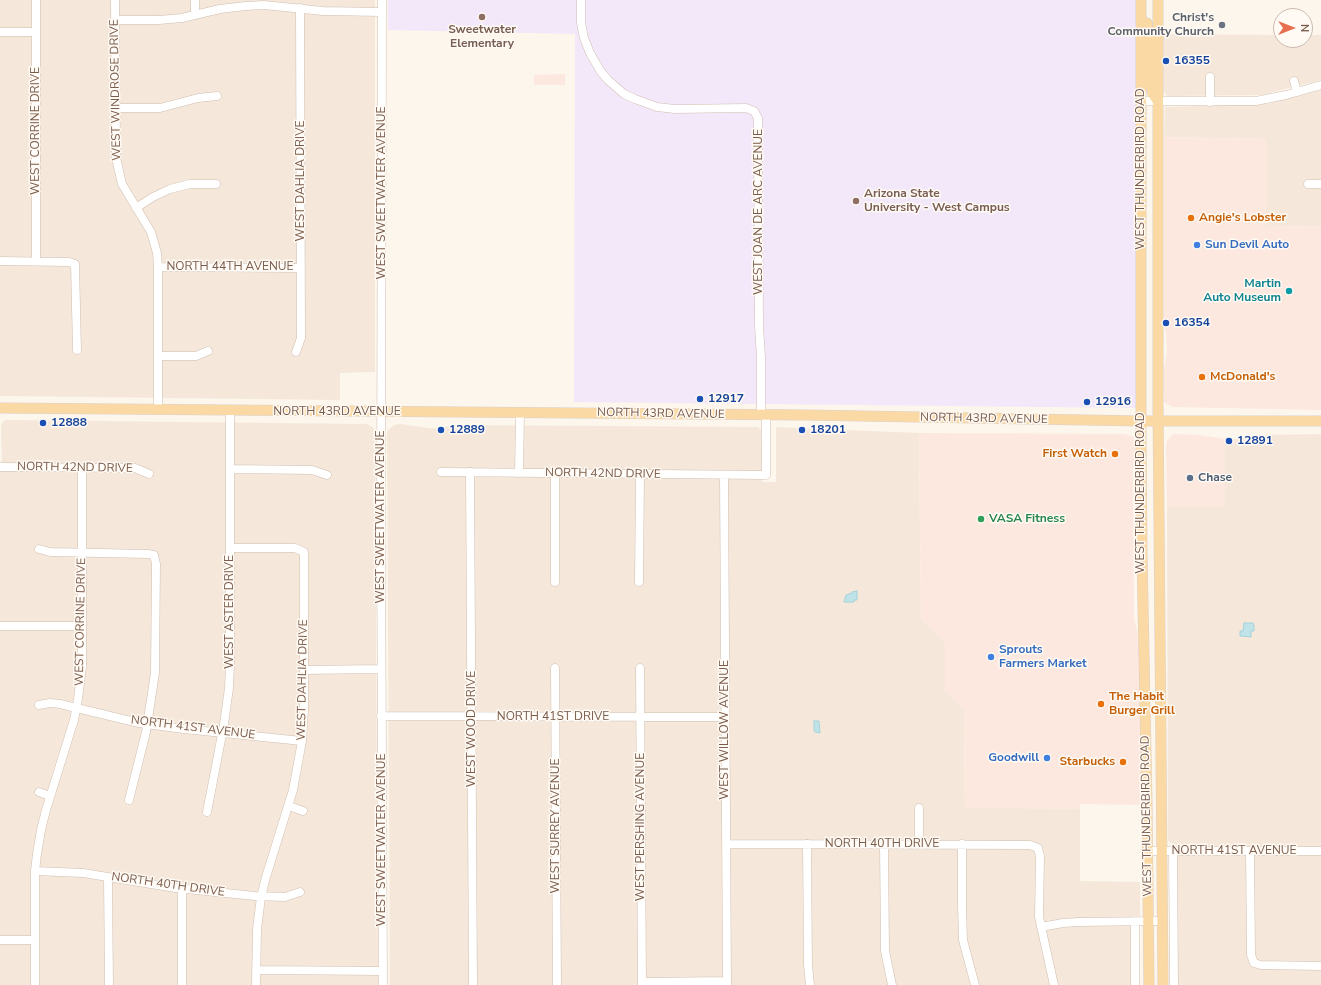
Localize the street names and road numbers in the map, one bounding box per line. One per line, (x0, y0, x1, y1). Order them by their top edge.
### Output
street label: WEST WINDROSE DRIVE (108, 19, 124, 161)
street label: WEST CORRINE DRIVE (29, 67, 43, 195)
street label: WEST THUNDERBIRD ROAD (1134, 88, 1148, 250)
street label: WEST SWEETWATER AVENUE (375, 107, 389, 279)
street label: WEST DAHLIA DRIVE (294, 121, 308, 241)
street label: WEST JOAN DE ARC AVENUE (752, 129, 766, 295)
street label: NORTH 44TH AVENUE (166, 260, 294, 274)
street label: NORTH 43RD AVENUE (273, 405, 401, 419)
street label: NORTH 43RD AVENUE (597, 406, 725, 422)
street label: NORTH 43RD AVENUE (920, 411, 1048, 427)
street label: WEST THUNDERBIRD ROAD (1134, 412, 1148, 574)
street label: WEST SWEETWATER AVENUE (374, 431, 388, 603)
street label: NORTH 42ND DRIVE (17, 460, 133, 476)
street label: NORTH 42ND DRIVE (545, 466, 661, 482)
street label: WEST ASTER DRIVE (223, 555, 237, 669)
street label: WEST CORRINE DRIVE (73, 558, 89, 686)
street label: WEST DAHLIA DRIVE (295, 619, 311, 741)
street label: WEST WILLOW AVENUE (718, 660, 732, 800)
street label: WEST WOOD DRIVE (465, 671, 479, 787)
street label: NORTH 41ST DRIVE (497, 710, 609, 724)
street label: NORTH 41ST AVENUE (130, 713, 256, 743)
street label: WEST THUNDERBIRD ROAD (1138, 735, 1156, 897)
street label: WEST PERSHING AVENUE (634, 753, 648, 901)
street label: WEST SWEETWATER AVENUE (375, 754, 389, 926)
street label: WEST SURREY AVENUE (549, 759, 563, 893)
street label: NORTH 40TH DRIVE (825, 837, 939, 851)
street label: NORTH 41ST AVENUE (1171, 844, 1297, 858)
street label: NORTH 40TH DRIVE (110, 870, 226, 900)

